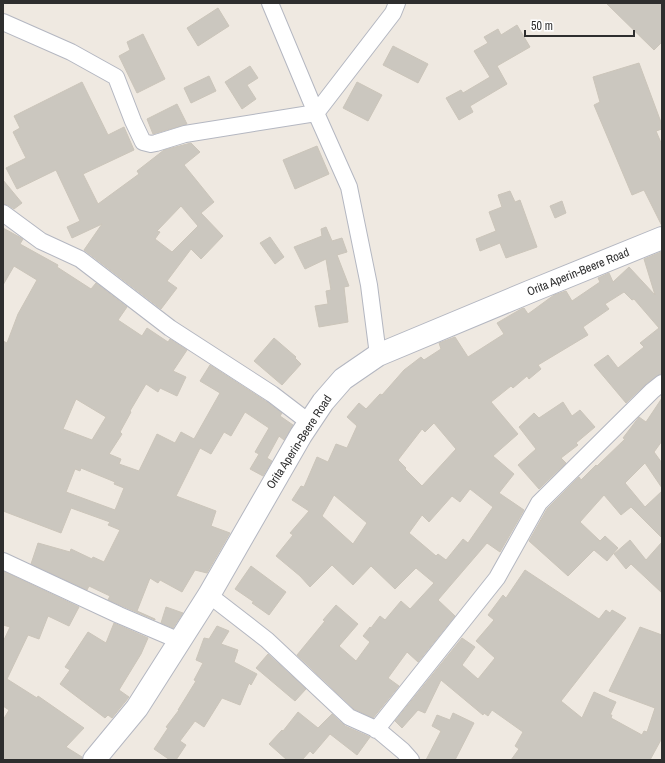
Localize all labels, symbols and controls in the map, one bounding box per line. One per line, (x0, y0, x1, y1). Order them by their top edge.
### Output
scale bar (525, 12, 634, 38)
text: 50 m (531, 18, 553, 34)
street label: Orita Aperin-Beere Road (525, 244, 631, 300)
street label: Orita Aperin-Beere Road (263, 392, 335, 492)

